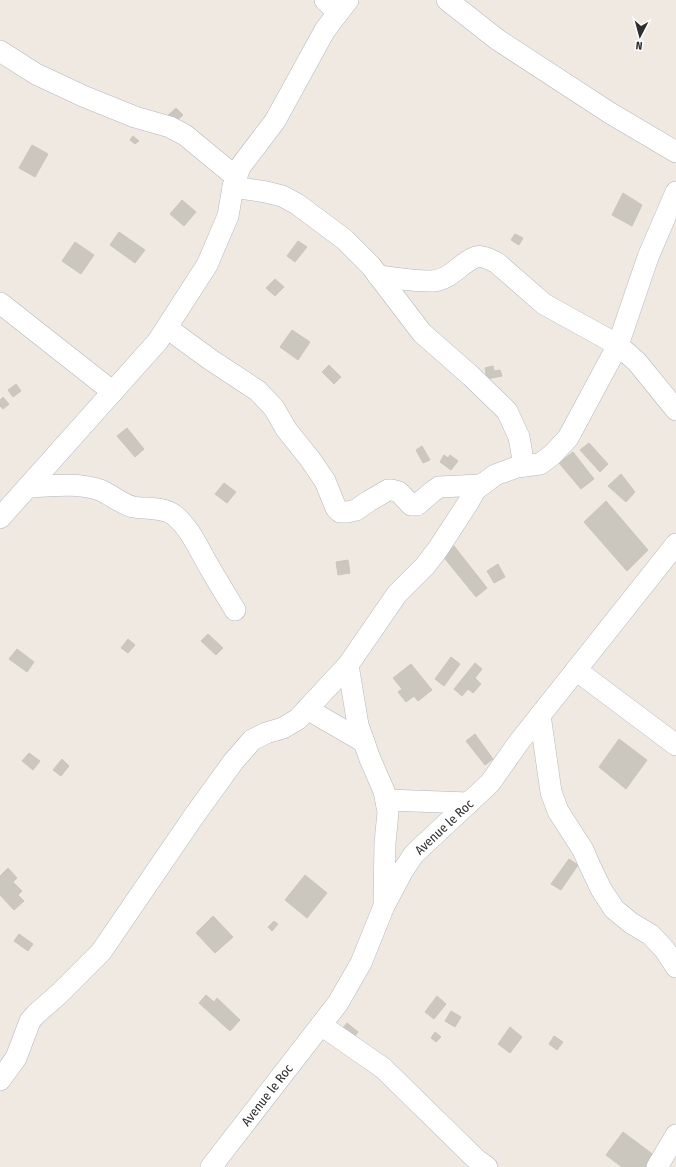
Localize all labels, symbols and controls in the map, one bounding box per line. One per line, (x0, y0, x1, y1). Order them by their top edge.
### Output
north arrow (620, 16, 660, 56)
text: N (635, 39, 643, 52)
street label: Avenue le Roc (412, 796, 477, 858)
street label: Avenue le Roc (238, 1061, 296, 1129)

